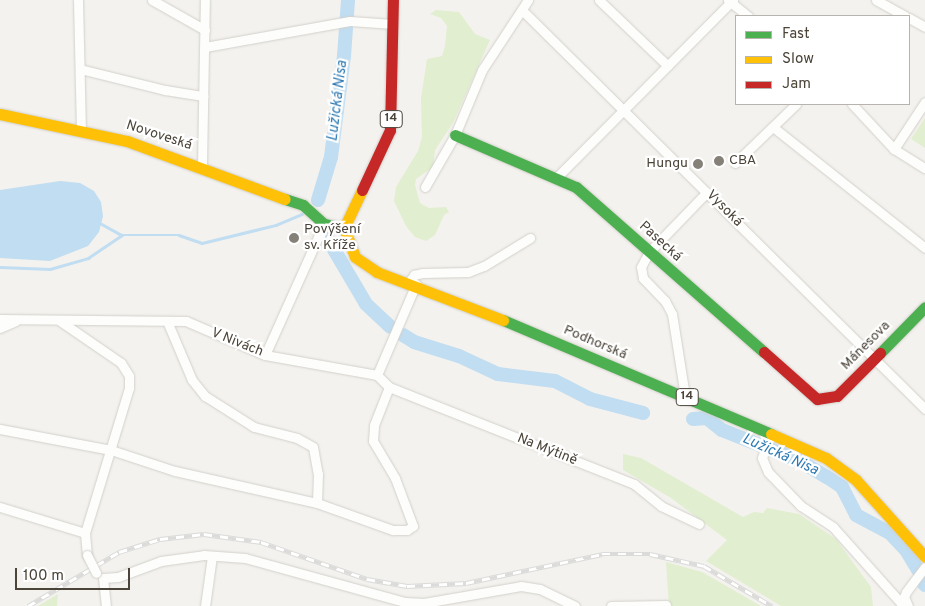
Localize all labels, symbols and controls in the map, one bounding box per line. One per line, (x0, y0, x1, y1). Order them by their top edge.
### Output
legend (735, 15, 910, 105)
text: Fast (782, 25, 810, 44)
text: Slow (782, 50, 814, 69)
water label: Lužická Nisa (324, 60, 352, 142)
text: Jam (782, 75, 811, 94)
road number: 14 (378, 110, 404, 128)
street label: Novoveská (124, 117, 194, 155)
place label: CBA (729, 153, 756, 169)
marker: CBA (713, 155, 725, 167)
place label: Hungu (646, 156, 688, 172)
marker: Hungu (692, 158, 704, 170)
street label: Vysoká (702, 187, 746, 231)
street label: Pasecká (635, 218, 685, 266)
place label: Povýšení sv. Kříže (304, 222, 360, 254)
marker: Povýšení sv. Kříže (288, 232, 300, 244)
street label: Mánesova (838, 318, 894, 374)
street label: Podhorská (561, 322, 629, 364)
street label: V Nivách (208, 325, 266, 361)
road number: 14 (674, 388, 700, 407)
street label: Na Mýtině (515, 430, 579, 470)
water label: Lužická Nisa (739, 430, 821, 480)
scale bar (18, 558, 132, 590)
text: 100 m (23, 567, 64, 586)

